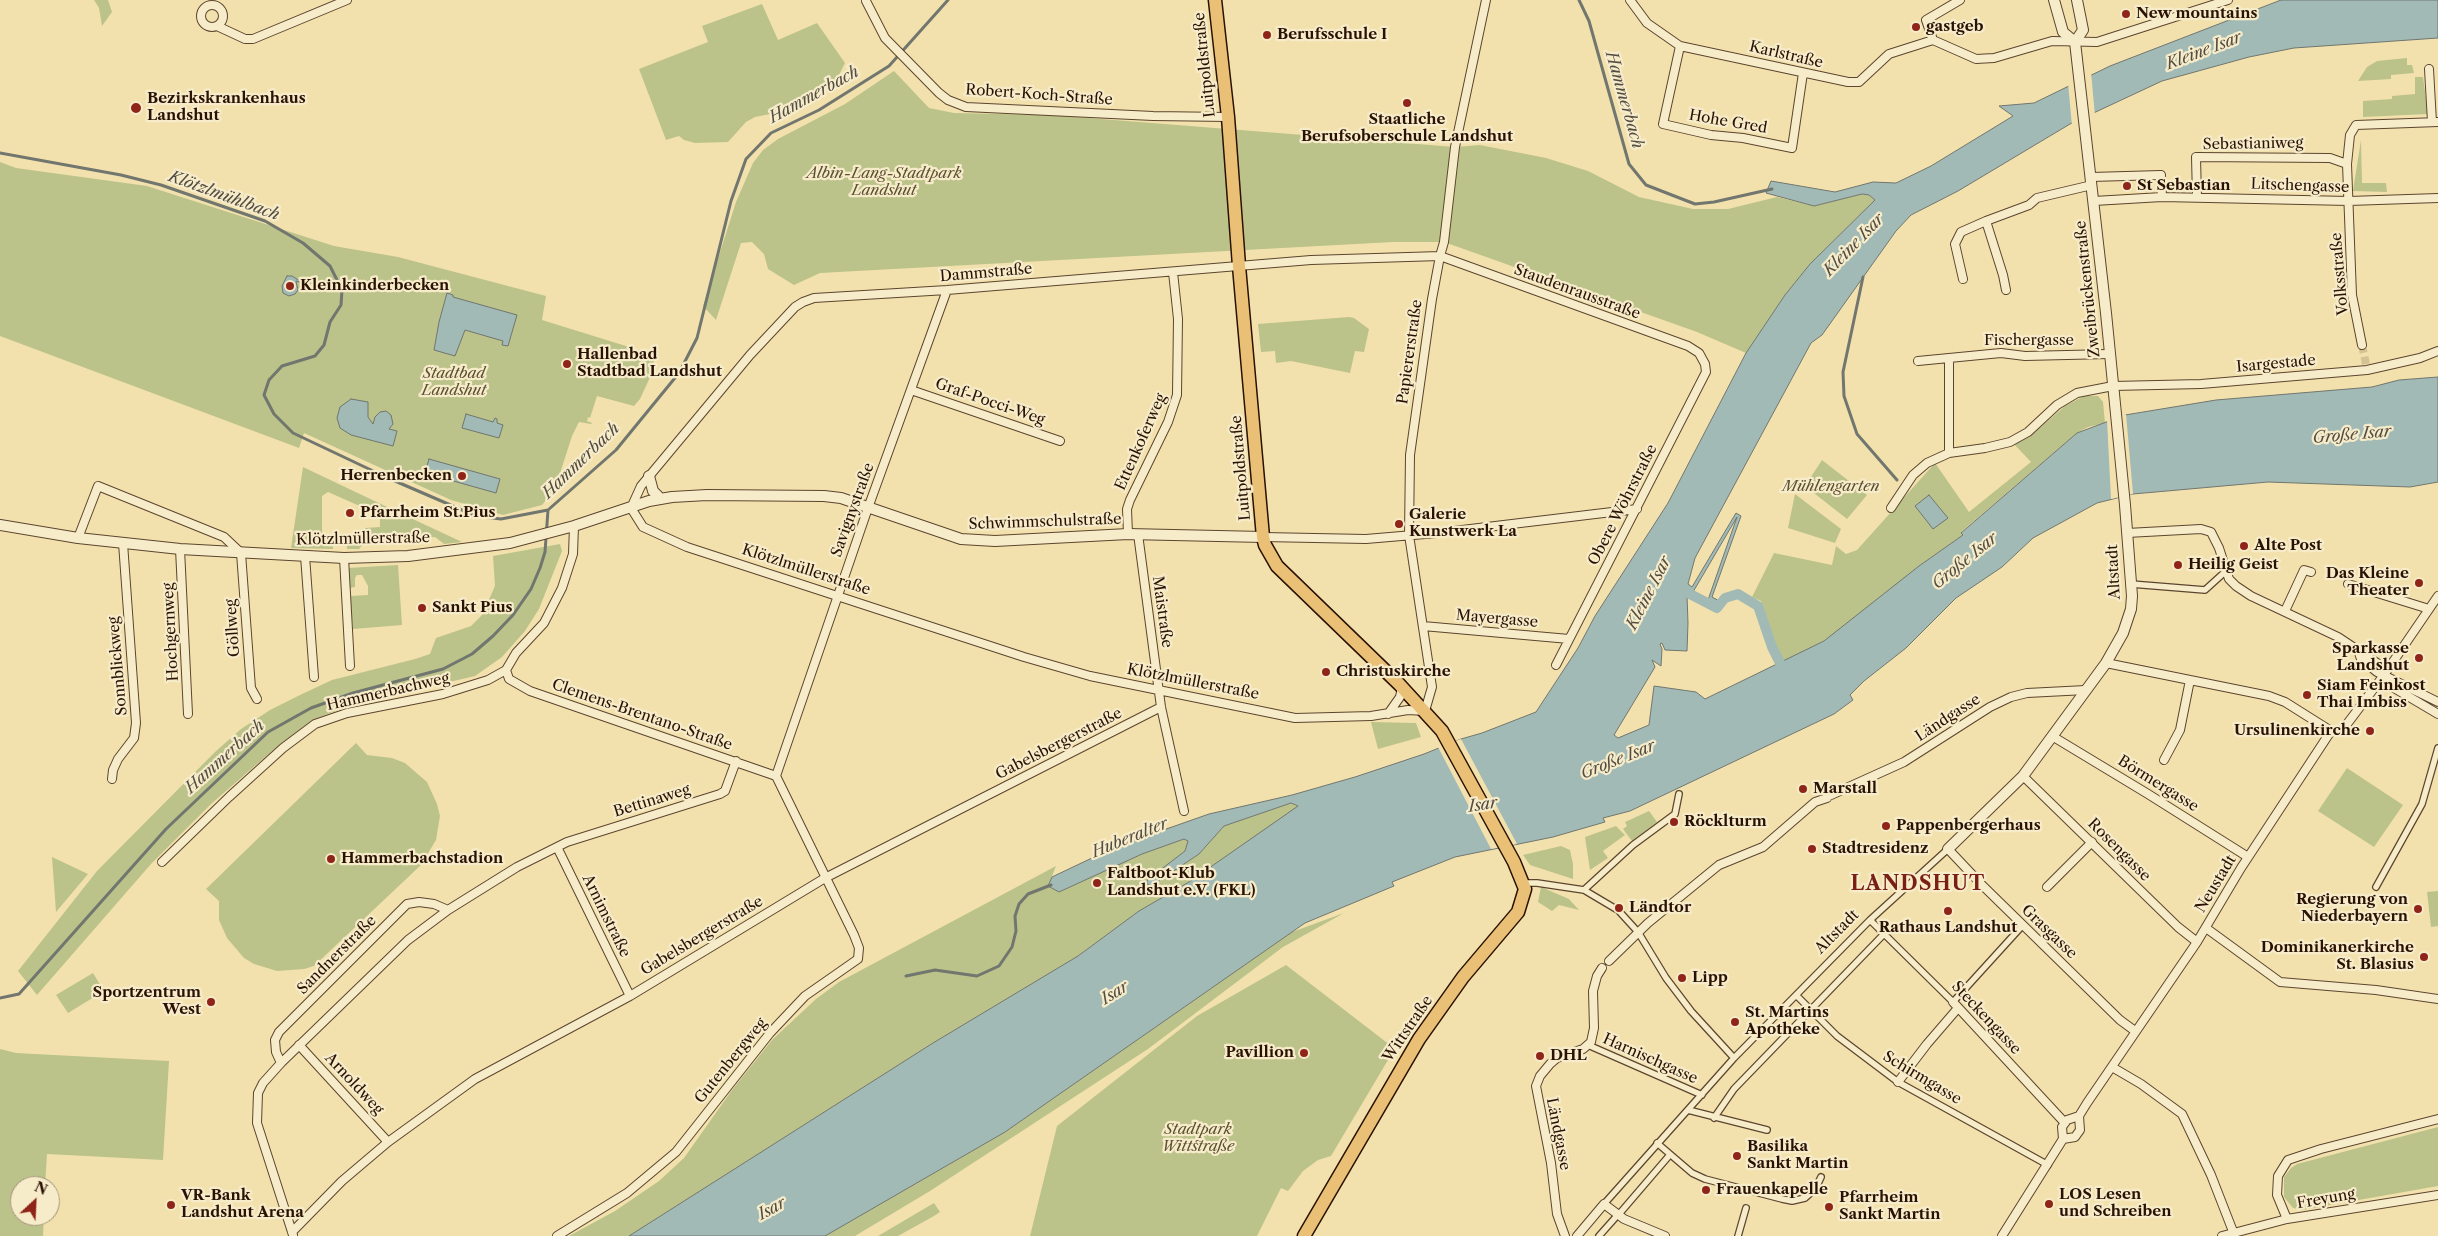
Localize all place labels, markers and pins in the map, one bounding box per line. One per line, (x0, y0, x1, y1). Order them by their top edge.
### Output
place label: New mountains (2136, 5, 2257, 23)
marker: New mountains (2120, 8, 2132, 20)
place label: gastgeb (1926, 18, 1983, 36)
marker: gastgeb (1910, 21, 1922, 33)
place label: Berufsschule I (1277, 26, 1387, 44)
marker: Berufsschule I (1261, 29, 1273, 41)
place label: Bezirkskrankenhaus Landshut (147, 90, 306, 125)
marker: Staatliche Berufsoberschule Landshut (1401, 97, 1413, 109)
marker: Bezirkskrankenhaus Landshut (129, 101, 143, 115)
place label: Staatliche Berufsoberschule Landshut (1301, 111, 1513, 146)
place label: St Sebastian (2137, 177, 2231, 195)
marker: St Sebastian (2121, 180, 2133, 192)
place label: Kleinkinderbecken (300, 277, 449, 295)
marker: Kleinkinderbecken (284, 280, 296, 292)
place label: Hallenbad Stadtbad Landshut (577, 346, 722, 381)
marker: Hallenbad Stadtbad Landshut (561, 358, 573, 370)
place label: Herrenbecken (340, 467, 452, 485)
marker: Herrenbecken (456, 470, 468, 482)
place label: Pfarrheim St.Pius (360, 504, 496, 522)
place label: Galerie Kunstwerk La (1409, 506, 1517, 541)
marker: Pfarrheim St.Pius (344, 507, 356, 519)
marker: Galerie Kunstwerk La (1393, 518, 1405, 530)
place label: Alte Post (2254, 537, 2322, 555)
marker: Alte Post (2238, 540, 2250, 552)
place label: Heilig Geist (2188, 556, 2279, 574)
marker: Heilig Geist (2172, 559, 2184, 571)
place label: Das Kleine Theater (2326, 565, 2409, 600)
marker: Das Kleine Theater (2413, 577, 2425, 589)
place label: Sankt Pius (432, 599, 513, 617)
marker: Sankt Pius (416, 602, 428, 614)
place label: Sparkasse Landshut (2332, 640, 2409, 675)
marker: Sparkasse Landshut (2413, 652, 2425, 664)
place label: Christuskirche (1336, 663, 1451, 681)
marker: Christuskirche (1320, 666, 1332, 678)
place label: Siam Feinkost Thai Imbiss (2317, 677, 2425, 712)
marker: Siam Feinkost Thai Imbiss (2301, 689, 2313, 701)
place label: Ursulinenkirche (2234, 722, 2360, 740)
marker: Ursulinenkirche (2364, 725, 2376, 737)
place label: Marstall (1813, 780, 1877, 798)
marker: Marstall (1797, 783, 1809, 795)
place label: Röcklturm (1684, 813, 1767, 831)
marker: Röcklturm (1668, 816, 1680, 828)
place label: Pappenbergerhaus (1896, 817, 2041, 835)
marker: Pappenbergerhaus (1880, 820, 1892, 832)
place label: Stadtresidenz (1822, 840, 1928, 858)
marker: Stadtresidenz (1806, 843, 1818, 855)
place label: Hammerbachstadion (341, 850, 503, 868)
marker: Hammerbachstadion (325, 853, 337, 865)
place label: Faltboot-Klub Landshut e.V. (FKL) (1107, 865, 1255, 900)
marker: Faltboot-Klub Landshut e.V. (FKL) (1091, 877, 1103, 889)
place label: Regierung von Niederbayern (2296, 891, 2408, 926)
place label: Ländtor (1629, 899, 1691, 917)
marker: Ländtor (1613, 902, 1625, 914)
marker: Regierung von Niederbayern (2412, 903, 2424, 915)
marker: Rathaus Landshut (1942, 905, 1954, 917)
place label: Rathaus Landshut (1879, 919, 2017, 937)
place label: Dominikanerkirche St. Blasius (2261, 939, 2414, 974)
marker: Dominikanerkirche St. Blasius (2418, 951, 2430, 963)
place label: Lipp (1692, 969, 1728, 987)
marker: Lipp (1676, 972, 1688, 984)
place label: Sportzentrum West (93, 984, 201, 1019)
marker: Sportzentrum West (205, 996, 217, 1008)
place label: St. Martins Apotheke (1745, 1004, 1829, 1039)
marker: St. Martins Apotheke (1729, 1016, 1741, 1028)
place label: Pavillion (1225, 1044, 1294, 1062)
marker: Pavillion (1298, 1047, 1310, 1059)
place label: DHL (1550, 1047, 1587, 1065)
marker: DHL (1534, 1050, 1546, 1062)
place label: Basilika Sankt Martin (1747, 1138, 1848, 1173)
marker: Basilika Sankt Martin (1731, 1150, 1743, 1162)
place label: Frauenkapelle (1716, 1181, 1828, 1199)
marker: Frauenkapelle (1700, 1184, 1712, 1196)
place label: LOS Lesen und Schreiben (2059, 1186, 2172, 1221)
place label: VR-Bank Landshut Arena (181, 1187, 304, 1222)
place label: Pfarrheim Sankt Martin (1839, 1189, 1940, 1224)
marker: LOS Lesen und Schreiben (2043, 1198, 2055, 1210)
marker: VR-Bank Landshut Arena (165, 1199, 177, 1211)
marker: Pfarrheim Sankt Martin (1823, 1201, 1835, 1213)

